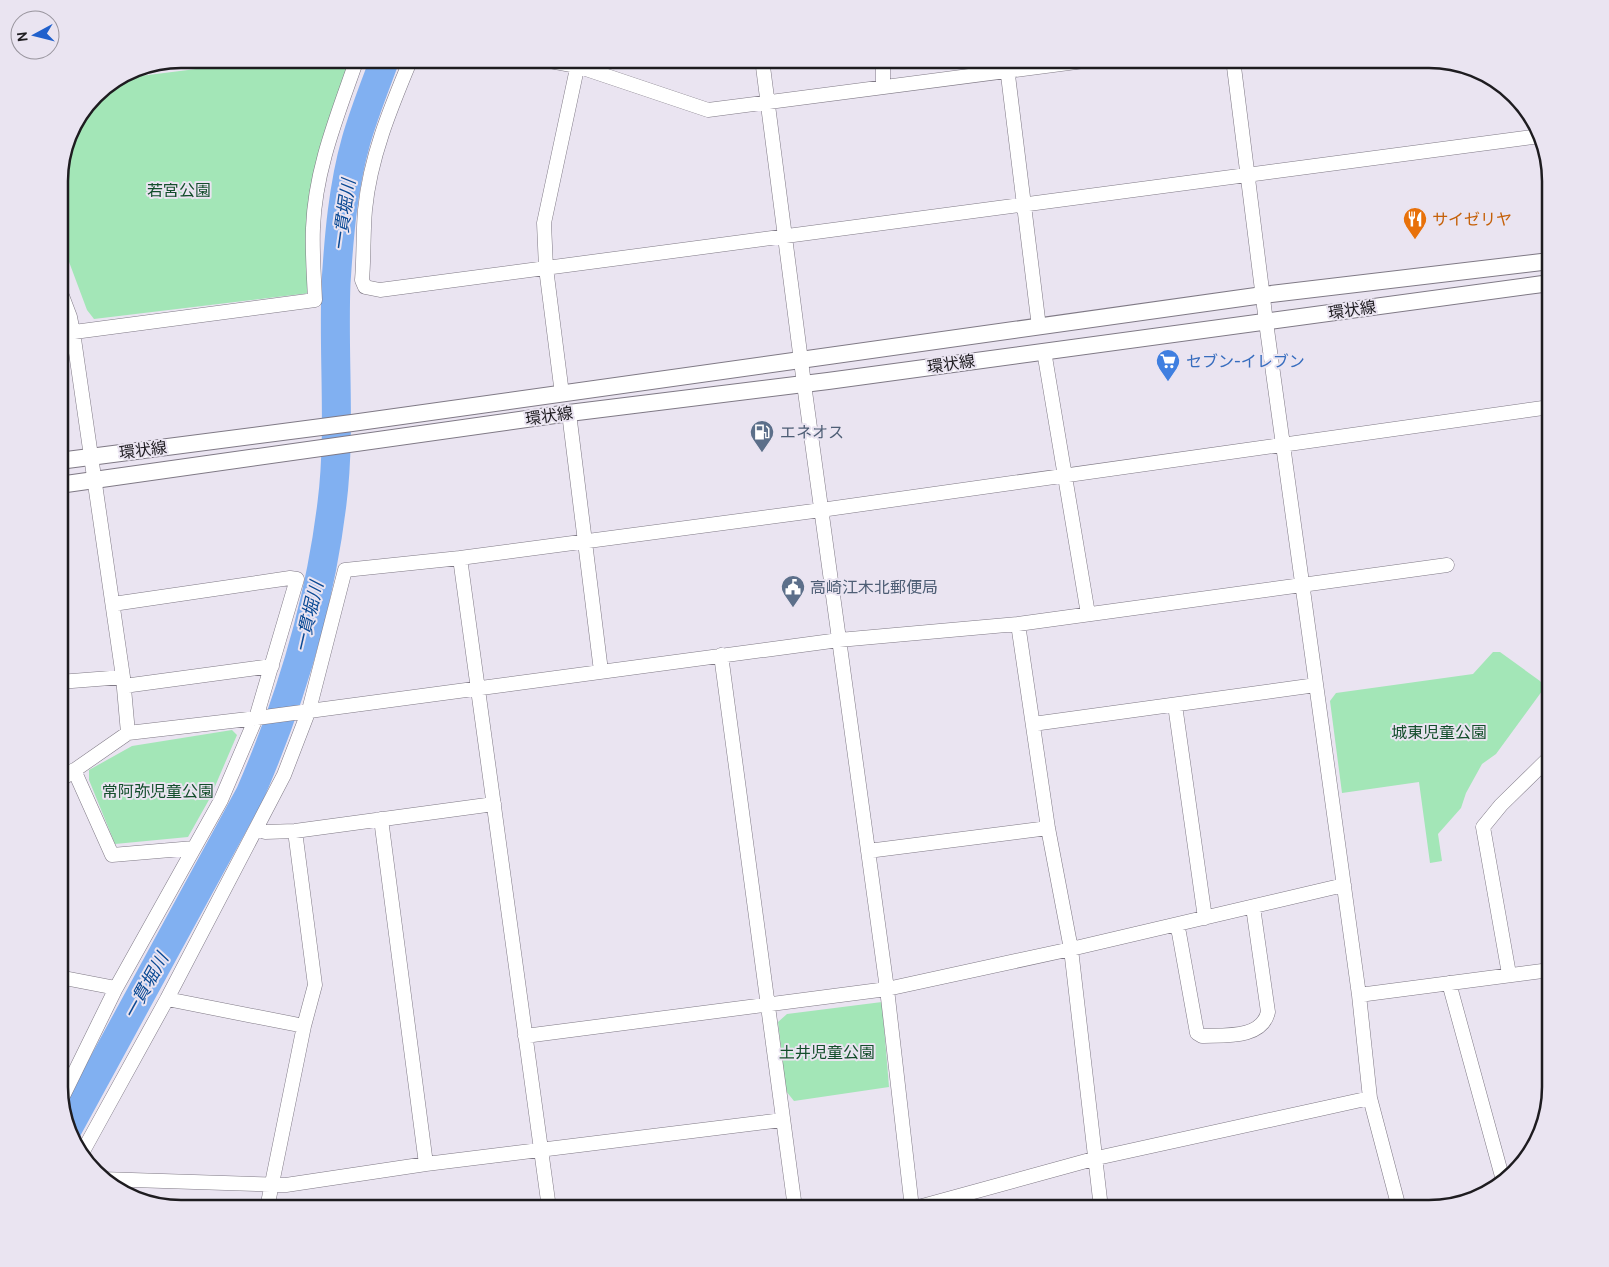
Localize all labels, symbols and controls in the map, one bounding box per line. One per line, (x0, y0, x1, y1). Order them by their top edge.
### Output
north arrow (10, 10, 60, 60)
text: N (13, 31, 32, 43)
water label: 一貫堀川 (328, 176, 360, 252)
park label: 若宮公園 (147, 181, 211, 200)
restaurant icon: サイゼリヤ (1402, 206, 1428, 240)
place label: サイゼリヤ (1432, 210, 1512, 229)
street label: 環状線 (1327, 297, 1377, 323)
supermarket icon: セブン-イレブン (1155, 348, 1181, 382)
street label: 環状線 (926, 351, 976, 377)
place label: セブン-イレブン (1186, 352, 1305, 371)
street label: 環状線 (524, 403, 574, 429)
fuel station icon: エネオス (749, 419, 775, 453)
place label: エネオス (780, 423, 844, 442)
street label: 環状線 (118, 438, 168, 462)
public building icon: 高崎江木北郵便局 (780, 574, 806, 608)
water label: 一貫堀川 (290, 577, 328, 655)
place label: 高崎江木北郵便局 (810, 578, 938, 597)
park label: 城東児童公園 (1391, 723, 1487, 742)
park label: 常阿弥児童公園 (102, 782, 214, 801)
water label: 一貫堀川 (119, 947, 174, 1023)
park label: 土井児童公園 (779, 1043, 875, 1062)

